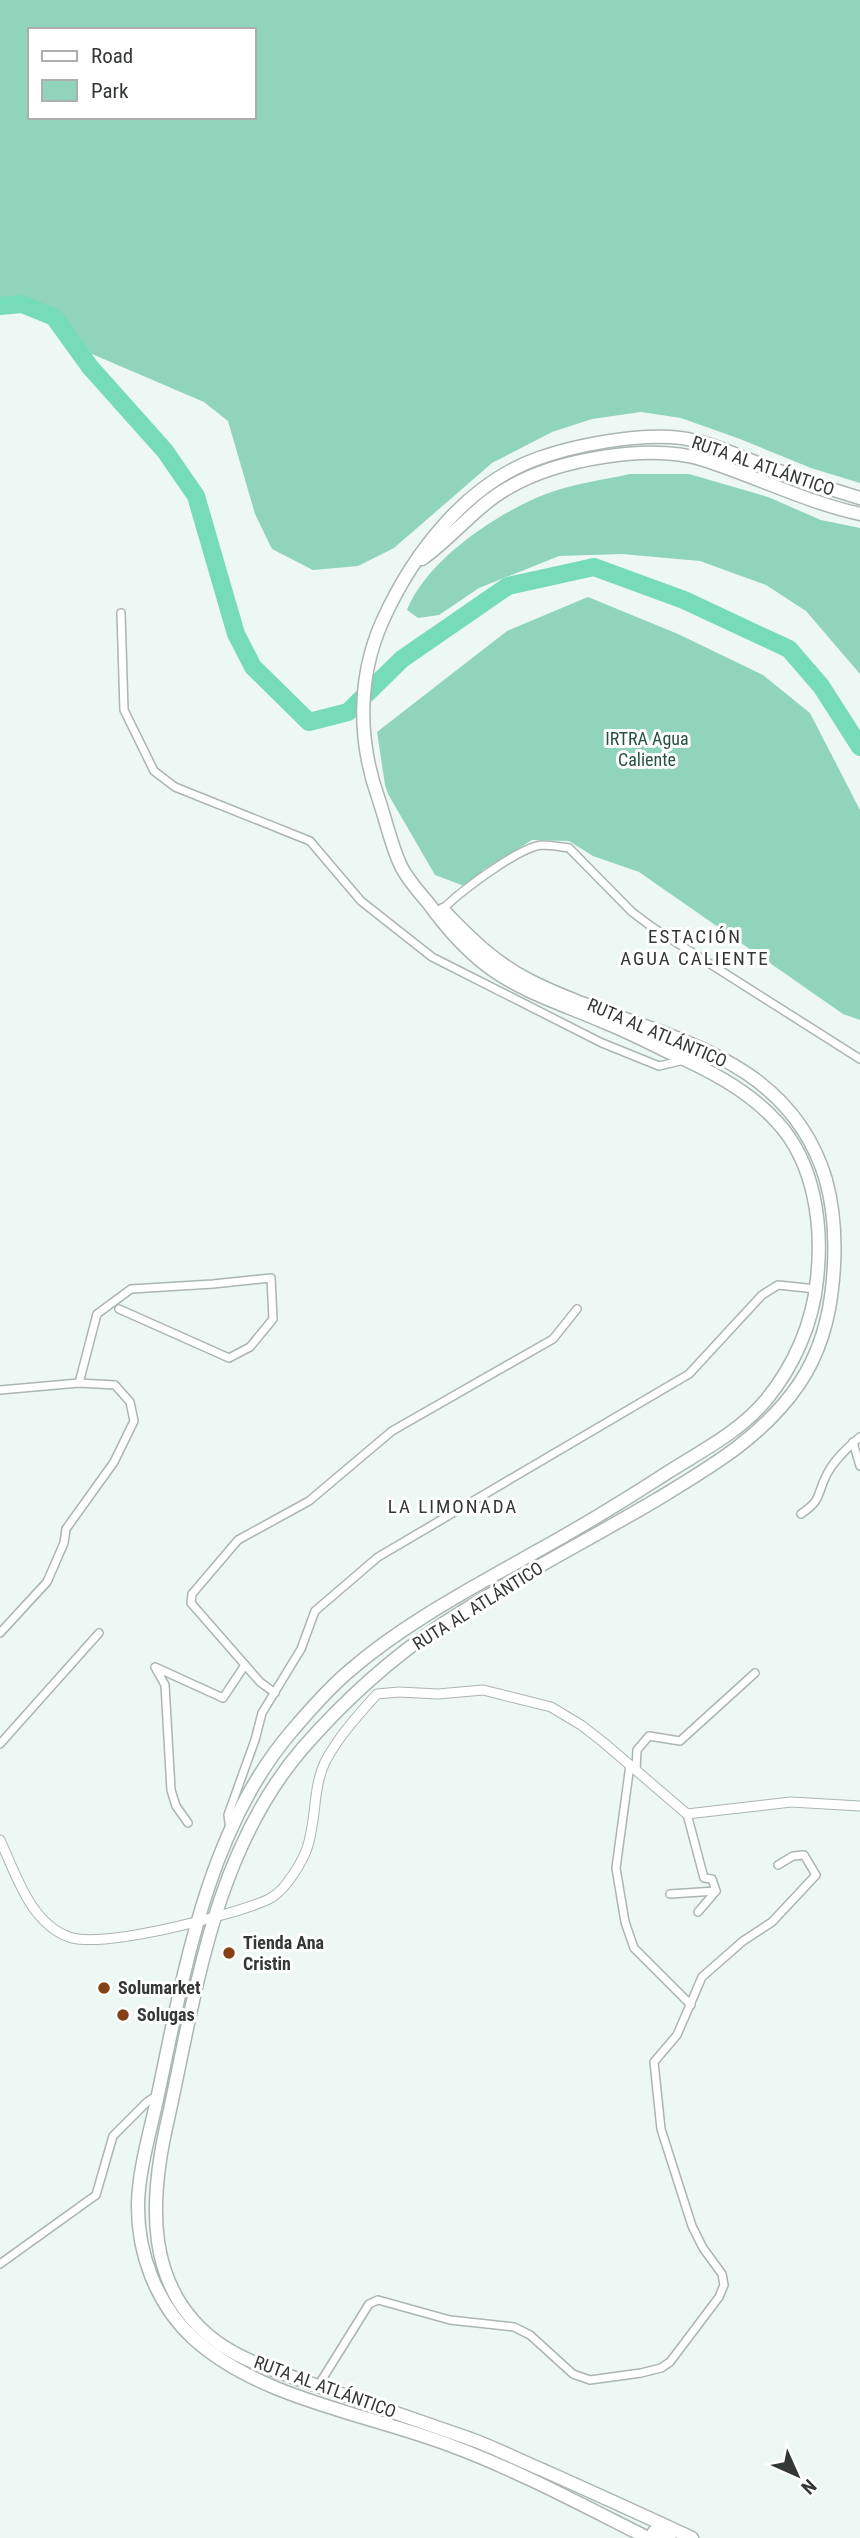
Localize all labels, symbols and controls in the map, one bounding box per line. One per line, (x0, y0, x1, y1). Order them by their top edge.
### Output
legend (28, 28, 256, 119)
text: Road (91, 44, 133, 68)
text: Park (91, 79, 129, 103)
street label: RUTA AL ATLÁNTICO (689, 431, 837, 500)
park label: IRTRA Agua Caliente (605, 728, 689, 770)
district label: ESTACIÓN AGUA CALIENTE (620, 925, 770, 970)
street label: RUTA AL ATLÁNTICO (584, 994, 730, 1071)
district label: LA LIMONADA (388, 1495, 518, 1518)
street label: RUTA AL ATLÁNTICO (409, 1557, 547, 1654)
place label: Tienda Ana Cristin (243, 1932, 324, 1974)
marker: Tienda Ana Cristin (221, 1945, 237, 1961)
place label: Solumarket (118, 1977, 201, 1998)
marker: Solumarket (96, 1980, 112, 1996)
place label: Solugas (137, 2004, 195, 2025)
marker: Solugas (115, 2007, 131, 2023)
street label: RUTA AL ATLÁNTICO (251, 2351, 399, 2422)
north arrow (762, 2440, 832, 2510)
text: N (796, 2474, 821, 2499)

